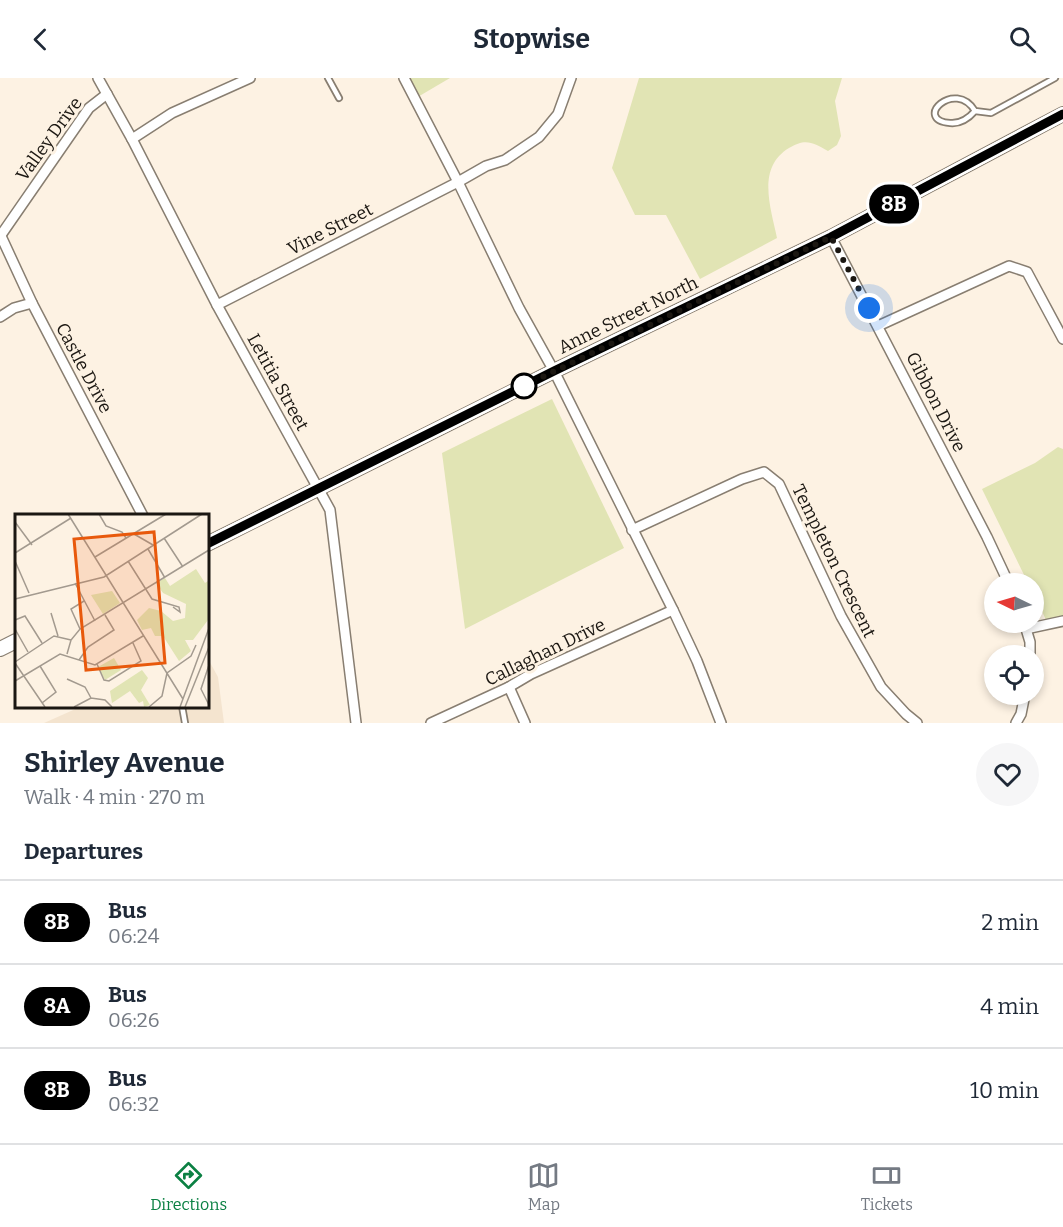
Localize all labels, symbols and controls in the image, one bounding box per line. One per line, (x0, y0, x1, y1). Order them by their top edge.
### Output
icon: back (24, 23, 57, 56)
text: Stopwise (473, 23, 590, 55)
icon: search (1006, 23, 1039, 56)
street label: Valley Drive (11, 93, 87, 185)
line badge: 8B (867, 184, 921, 224)
text: 8B (881, 191, 907, 217)
street label: Vine Street (284, 198, 377, 260)
street label: Anne Street North (554, 272, 702, 358)
your location (854, 293, 884, 323)
street label: Castle Drive (51, 319, 117, 417)
street label: Letitia Street (242, 330, 314, 435)
street label: Gibbon Drive (901, 348, 971, 456)
unlabelled marker (511, 373, 537, 399)
street label: Templeton Crescent (787, 481, 881, 642)
inset map (15, 514, 208, 708)
north arrow (984, 573, 1044, 633)
map controls (984, 573, 1044, 705)
street label: Callaghan Drive (481, 613, 609, 691)
button: locate (984, 645, 1044, 705)
button: heart (976, 743, 1039, 806)
text: Shirley Avenue (24, 746, 225, 779)
text: Walk · 4 min · 270 m (24, 785, 205, 809)
text: Departures (24, 838, 143, 865)
text: Bus (108, 897, 147, 924)
text: 8B (44, 909, 70, 935)
text: 2 min (981, 909, 1039, 936)
text: 06:24 (108, 924, 159, 948)
text: Bus (108, 981, 147, 1008)
text: 8A (44, 993, 70, 1019)
text: 4 min (980, 993, 1039, 1020)
text: 06:26 (108, 1008, 159, 1032)
text: Bus (108, 1065, 147, 1092)
text: 8B (44, 1077, 70, 1103)
text: 10 min (970, 1077, 1039, 1104)
text: 06:32 (108, 1092, 159, 1116)
tab: Directions (150, 1159, 227, 1214)
tab: Map (527, 1159, 560, 1214)
tab: Tickets (861, 1159, 913, 1214)

